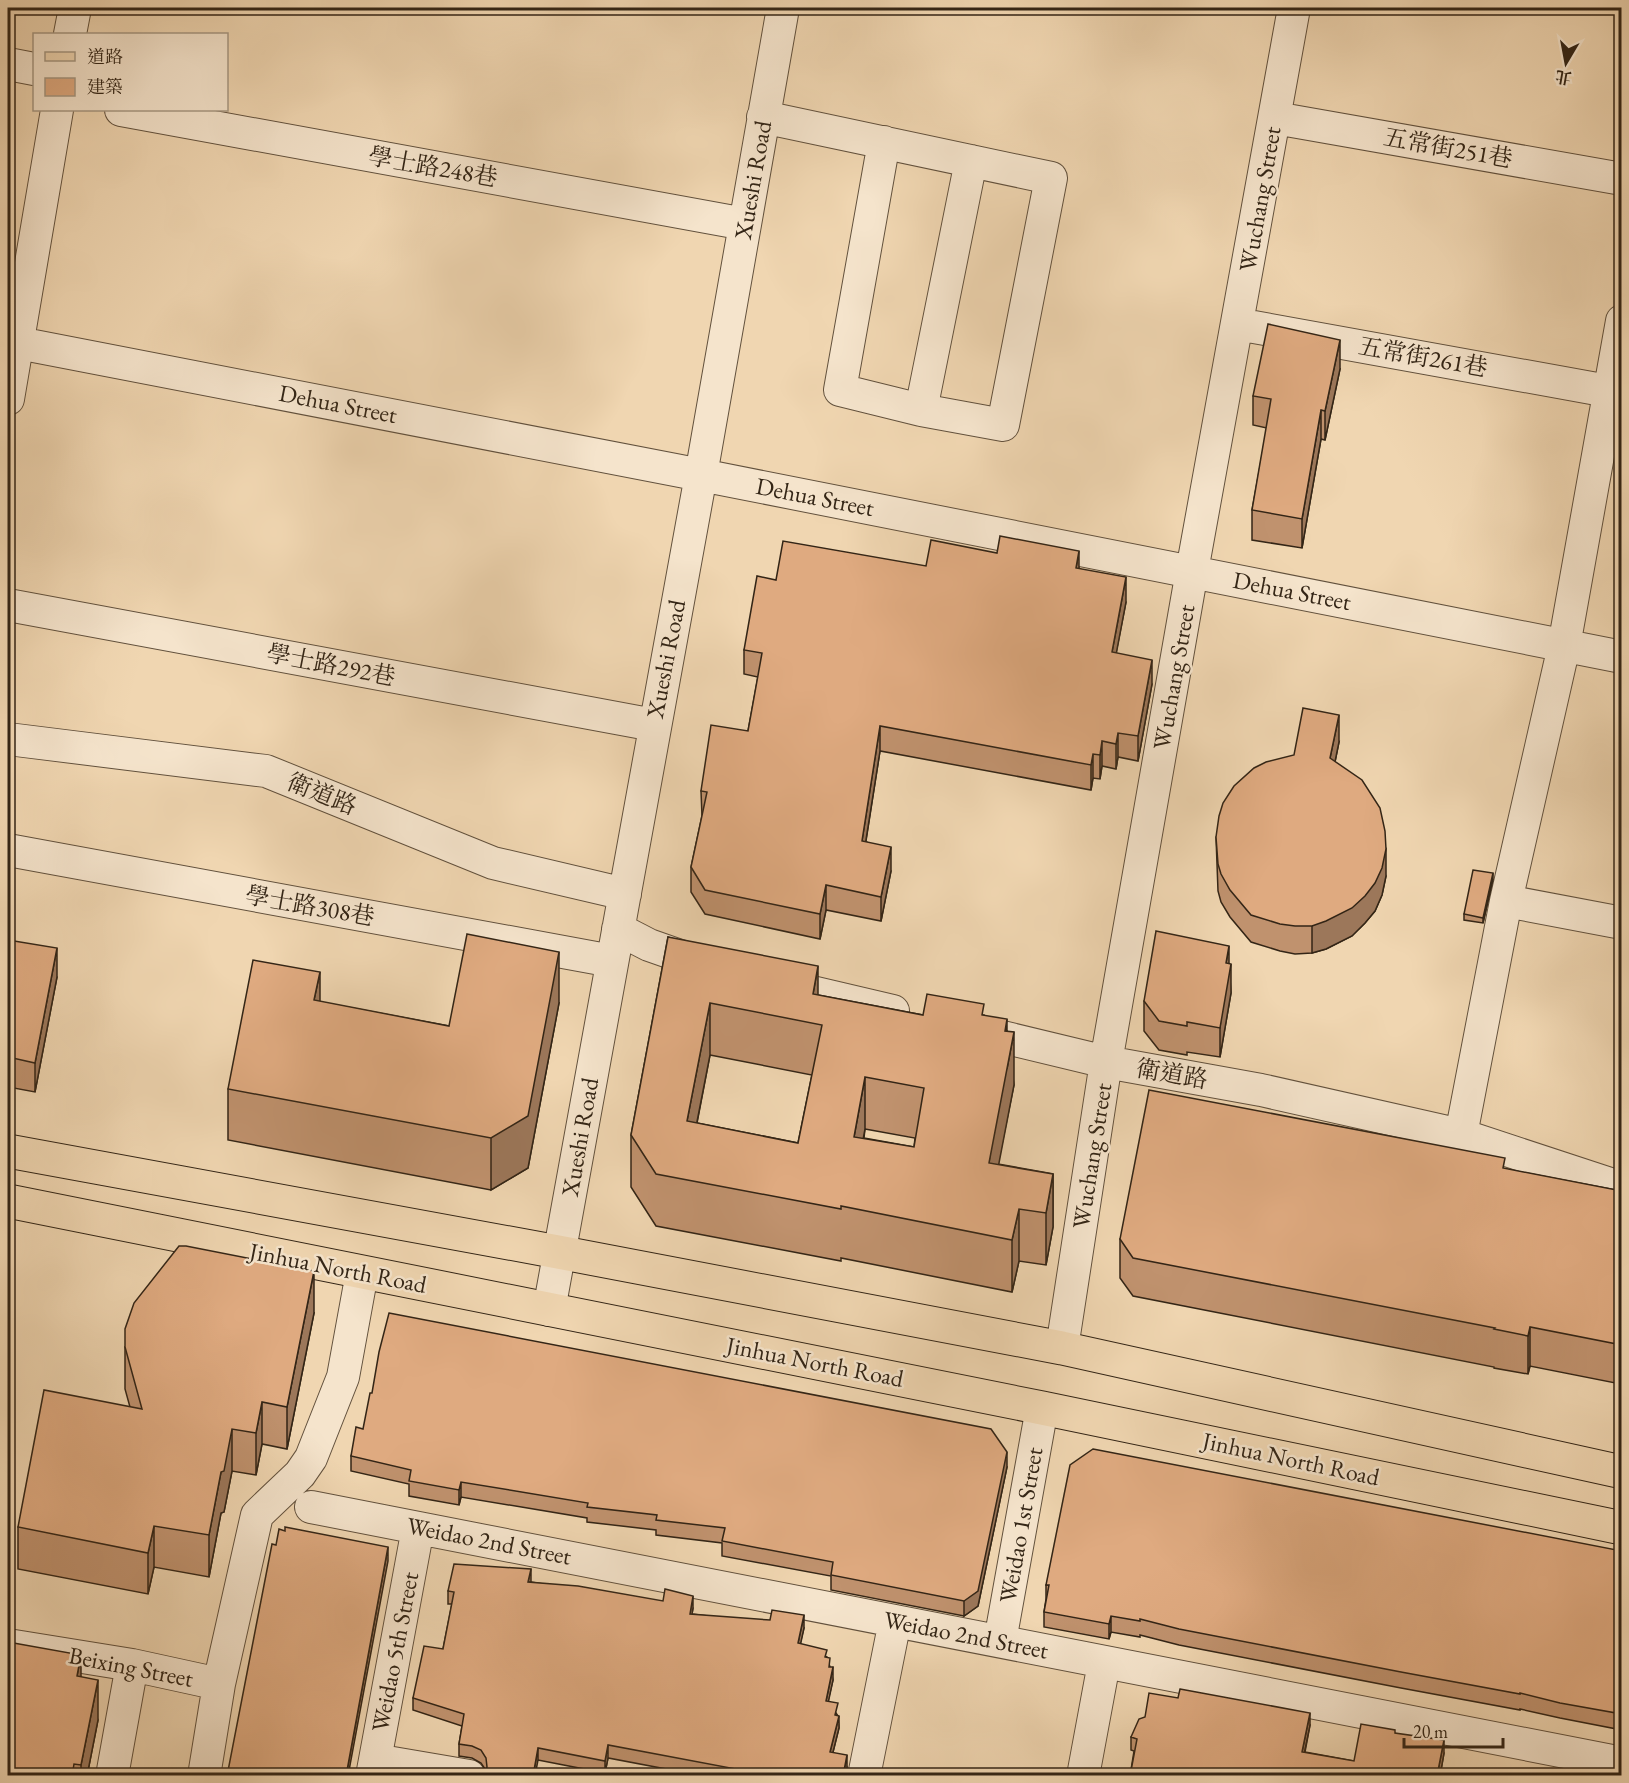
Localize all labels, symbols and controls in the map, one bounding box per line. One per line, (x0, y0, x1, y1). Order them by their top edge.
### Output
legend (33, 33, 228, 111)
north arrow (1536, 33, 1596, 93)
text: 道路 (87, 45, 123, 68)
text: 北 (1554, 66, 1573, 89)
text: 建築 (87, 75, 123, 98)
street label: Xueshi Road (727, 117, 778, 243)
street label: 五常街251巷 (1381, 121, 1515, 174)
street label: Wuchang Street (1231, 123, 1288, 274)
street label: 學士路248巷 (366, 140, 500, 193)
street label: 五常街261巷 (1356, 330, 1490, 383)
street label: Dehua Street (276, 377, 400, 430)
street label: Dehua Street (753, 470, 877, 523)
street label: Dehua Street (1230, 564, 1354, 617)
street label: Xueshi Road (639, 596, 692, 722)
street label: Wuchang Street (1145, 601, 1202, 752)
street label: 學士路292巷 (264, 637, 398, 692)
street label: 衛道路 (283, 766, 361, 821)
street label: 學士路308巷 (243, 879, 377, 932)
street label: 衛道路 (1134, 1052, 1210, 1095)
street label: Xueshi Road (554, 1074, 605, 1200)
street label: Wuchang Street (1065, 1080, 1118, 1231)
street label: Jinhua North Road (245, 1235, 430, 1300)
street label: Jinhua North Road (722, 1329, 907, 1394)
street label: Jinhua North Road (1198, 1424, 1383, 1493)
street label: Weidao 1st Street (992, 1444, 1050, 1605)
street label: Weidao 2nd Street (404, 1509, 575, 1572)
street label: Weidao 5th Street (364, 1569, 425, 1734)
street label: Weidao 2nd Street (881, 1603, 1052, 1666)
street label: Beixing Street (66, 1639, 196, 1694)
scale bar (1404, 1711, 1503, 1749)
text: 20 m (1413, 1720, 1448, 1743)

